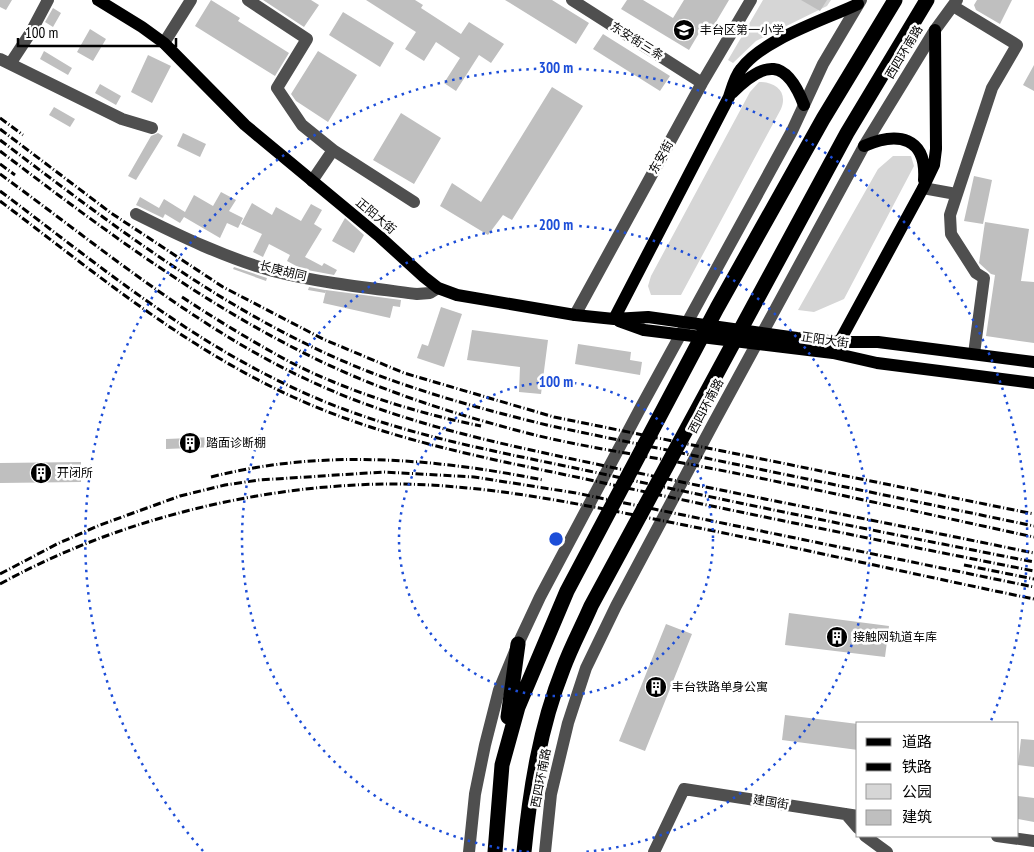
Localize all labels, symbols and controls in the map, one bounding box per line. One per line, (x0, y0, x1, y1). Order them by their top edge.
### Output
scale bar (18, 15, 175, 47)
street label: 东安街三条 (608, 18, 667, 63)
school or university icon: 丰台区第一小学 (672, 18, 696, 42)
place label: 丰台区第一小学 (700, 22, 784, 37)
street label: 西四环南路 (882, 22, 925, 81)
text: 100 m (25, 23, 58, 42)
text: 300 m (539, 58, 573, 77)
street label: 东安街 (645, 137, 676, 176)
street label: 正阳大街 (353, 194, 400, 237)
text: 200 m (539, 215, 573, 234)
street label: 长庚胡同 (258, 257, 308, 284)
street label: 正阳大街 (800, 329, 850, 350)
text: 100 m (539, 372, 573, 391)
street label: 西四环南路 (685, 376, 726, 436)
building icon: 踏面诊断棚 (178, 431, 202, 455)
place label: 踏面诊断棚 (206, 435, 266, 450)
building icon: 开闭所 (29, 461, 53, 485)
place label: 开闭所 (57, 465, 93, 480)
centre of rings (547, 530, 565, 548)
building icon: 接触网轨道车库 (825, 625, 849, 649)
place label: 接触网轨道车库 (853, 629, 937, 644)
building icon: 丰台铁路单身公寓 (644, 675, 668, 699)
place label: 丰台铁路单身公寓 (672, 679, 768, 694)
legend (856, 722, 1019, 837)
text: 道路 (902, 732, 932, 751)
street label: 西四环南路 (527, 747, 554, 809)
text: 铁路 (902, 757, 932, 776)
text: 公园 (902, 782, 932, 801)
street label: 建国街 (752, 791, 790, 812)
text: 建筑 (902, 807, 932, 826)

